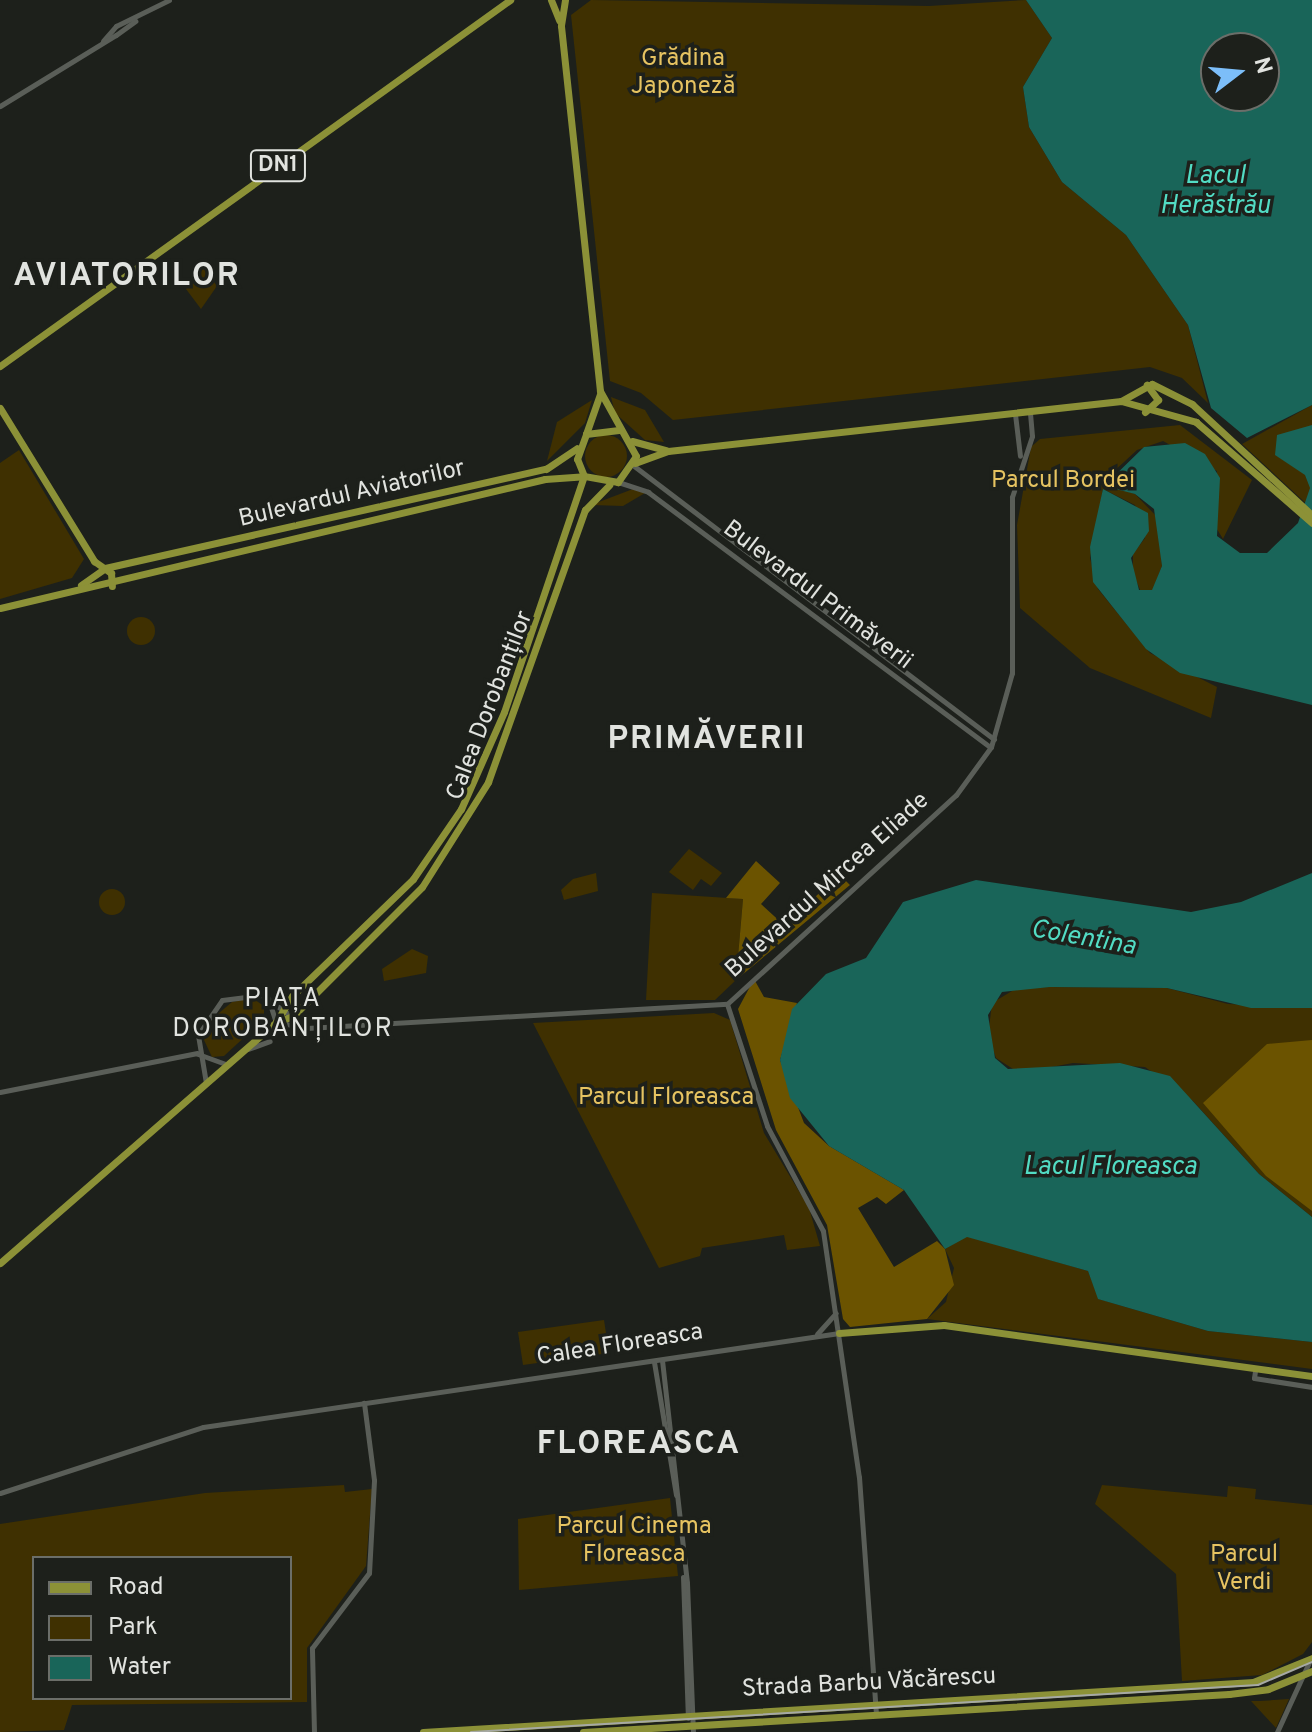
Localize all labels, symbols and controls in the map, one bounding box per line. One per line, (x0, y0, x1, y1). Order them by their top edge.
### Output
north arrow (1200, 32, 1280, 112)
park label: Grădina Japoneză (631, 46, 735, 102)
text: N (1246, 54, 1277, 77)
road number: DN1 (248, 148, 308, 184)
water label: Lacul Herăstrău (1160, 161, 1270, 222)
district label: AVIATORILOR (13, 258, 241, 296)
street label: Bulevardul Aviatorilor (236, 455, 468, 535)
park label: Parcul Bordei (991, 468, 1135, 496)
street label: Bulevardul Primăverii (716, 515, 918, 677)
street label: Calea Dorobanților (442, 607, 540, 805)
district label: PRIMĂVERII (607, 721, 807, 759)
street label: Bulevardul Mircea Eliade (720, 787, 936, 985)
water label: Colentina (1028, 914, 1138, 964)
district label: PIAȚA DOROBANȚILOR (172, 984, 394, 1046)
park label: Parcul Floreasca (578, 1085, 754, 1113)
water label: Lacul Floreasca (1023, 1152, 1197, 1184)
street label: Calea Floreasca (535, 1319, 705, 1373)
district label: FLOREASCA (537, 1426, 741, 1464)
park label: Parcul Cinema Floreasca (556, 1514, 712, 1570)
park label: Parcul Verdi (1210, 1542, 1278, 1598)
legend (32, 1556, 292, 1700)
text: Road (108, 1573, 164, 1603)
text: Park (108, 1613, 158, 1643)
text: Water (108, 1653, 171, 1683)
street label: Strada Barbu Văcărescu (741, 1663, 997, 1705)

